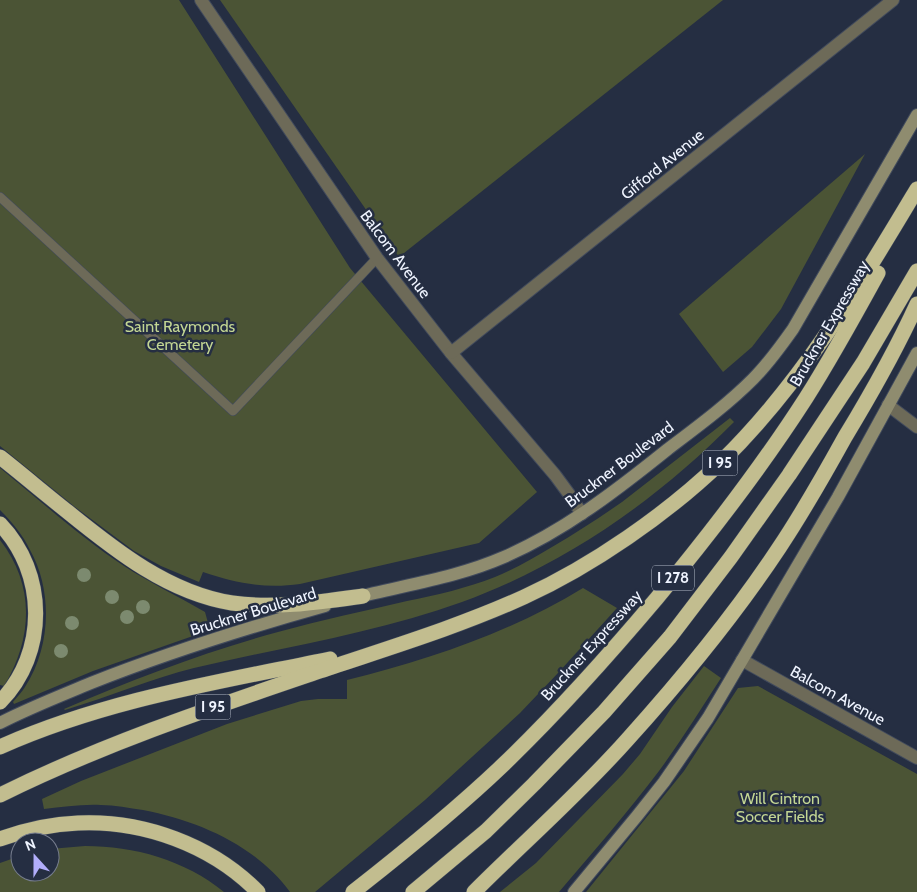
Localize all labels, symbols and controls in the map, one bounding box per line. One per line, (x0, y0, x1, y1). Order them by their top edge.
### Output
street label: Gifford Avenue (617, 125, 708, 204)
street label: Balcom Avenue (356, 207, 435, 302)
street label: Bruckner Expressway (786, 257, 873, 389)
park label: Saint Raymonds Cemetery (125, 317, 236, 354)
street label: Bruckner Boulevard (561, 417, 677, 511)
road number: I 95 (702, 450, 738, 476)
road number: I 278 (652, 566, 694, 590)
street label: Bruckner Boulevard (188, 583, 319, 640)
street label: Bruckner Expressway (537, 586, 646, 704)
street label: Balcom Avenue (787, 662, 888, 729)
road number: I 95 (196, 694, 230, 720)
park label: Will Cintron Soccer Fields (736, 789, 825, 826)
north arrow (10, 832, 60, 882)
text: N (22, 835, 38, 855)

